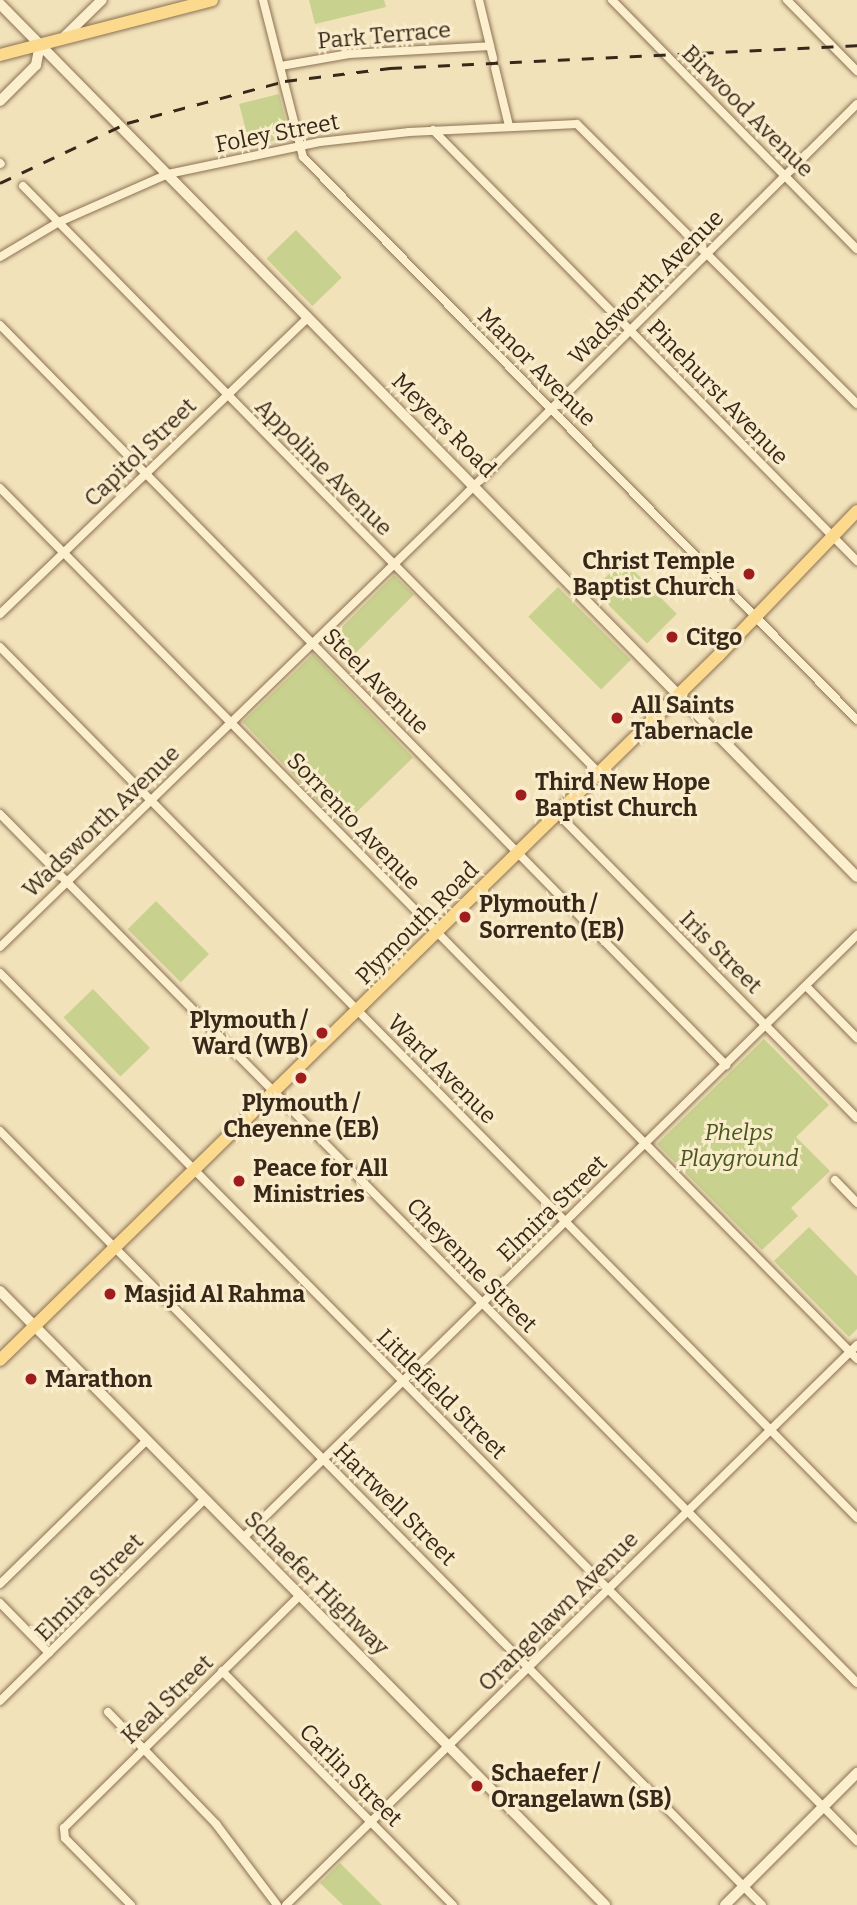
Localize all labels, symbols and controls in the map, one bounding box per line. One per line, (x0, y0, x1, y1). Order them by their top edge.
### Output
street label: Park Terrace (316, 15, 452, 55)
street label: Birwood Avenue (676, 39, 820, 183)
street label: Foley Street (213, 107, 341, 159)
street label: Wadsworth Avenue (563, 204, 729, 370)
street label: Manor Avenue (472, 302, 602, 432)
street label: Pinehurst Avenue (642, 314, 794, 470)
street label: Meyers Road (386, 367, 502, 483)
street label: Capitol Street (78, 392, 202, 512)
street label: Appoline Avenue (250, 393, 398, 541)
place label: Christ Temple Baptist Church (573, 547, 735, 601)
marker: Christ Temple Baptist Church (741, 566, 757, 582)
street label: Steel Avenue (317, 622, 435, 740)
place label: Citgo (686, 623, 742, 651)
marker: Citgo (664, 629, 680, 645)
place label: All Saints Tabernacle (631, 691, 753, 745)
marker: All Saints Tabernacle (609, 710, 625, 726)
street label: Wadsworth Avenue (17, 739, 185, 903)
street label: Sorrento Avenue (282, 747, 426, 895)
place label: Third New Hope Baptist Church (535, 768, 710, 822)
marker: Third New Hope Baptist Church (513, 787, 529, 803)
street label: Plymouth Road (350, 856, 484, 990)
place label: Plymouth / Sorrento (EB) (479, 890, 624, 944)
street label: Iris Street (674, 905, 768, 999)
marker: Plymouth / Sorrento (EB) (457, 909, 473, 925)
place label: Plymouth / Ward (WB) (189, 1006, 308, 1060)
street label: Ward Avenue (382, 1009, 502, 1129)
marker: Plymouth / Ward (WB) (314, 1025, 330, 1041)
marker: Plymouth / Cheyenne (EB) (293, 1070, 309, 1086)
place label: Plymouth / Cheyenne (EB) (223, 1089, 379, 1143)
park label: Phelps Playground (679, 1118, 799, 1172)
street label: Elmira Street (492, 1149, 612, 1267)
place label: Peace for All Ministries (253, 1154, 388, 1208)
marker: Peace for All Ministries (231, 1173, 247, 1189)
street label: Cheyenne Street (401, 1192, 543, 1338)
place label: Masjid Al Rahma (124, 1280, 305, 1308)
marker: Masjid Al Rahma (102, 1286, 118, 1302)
street label: Littlefield Street (371, 1323, 513, 1465)
place label: Marathon (45, 1365, 152, 1393)
marker: Marathon (23, 1371, 39, 1387)
street label: Hartwell Street (328, 1437, 462, 1571)
street label: Schaefer Highway (239, 1505, 395, 1661)
street label: Orangelawn Avenue (472, 1525, 644, 1697)
street label: Elmira Street (29, 1527, 149, 1647)
street label: Keal Street (115, 1649, 219, 1749)
street label: Carlin Street (294, 1718, 408, 1832)
place label: Schaefer / Orangelawn (SB) (491, 1759, 671, 1813)
marker: Schaefer / Orangelawn (SB) (469, 1778, 485, 1794)

